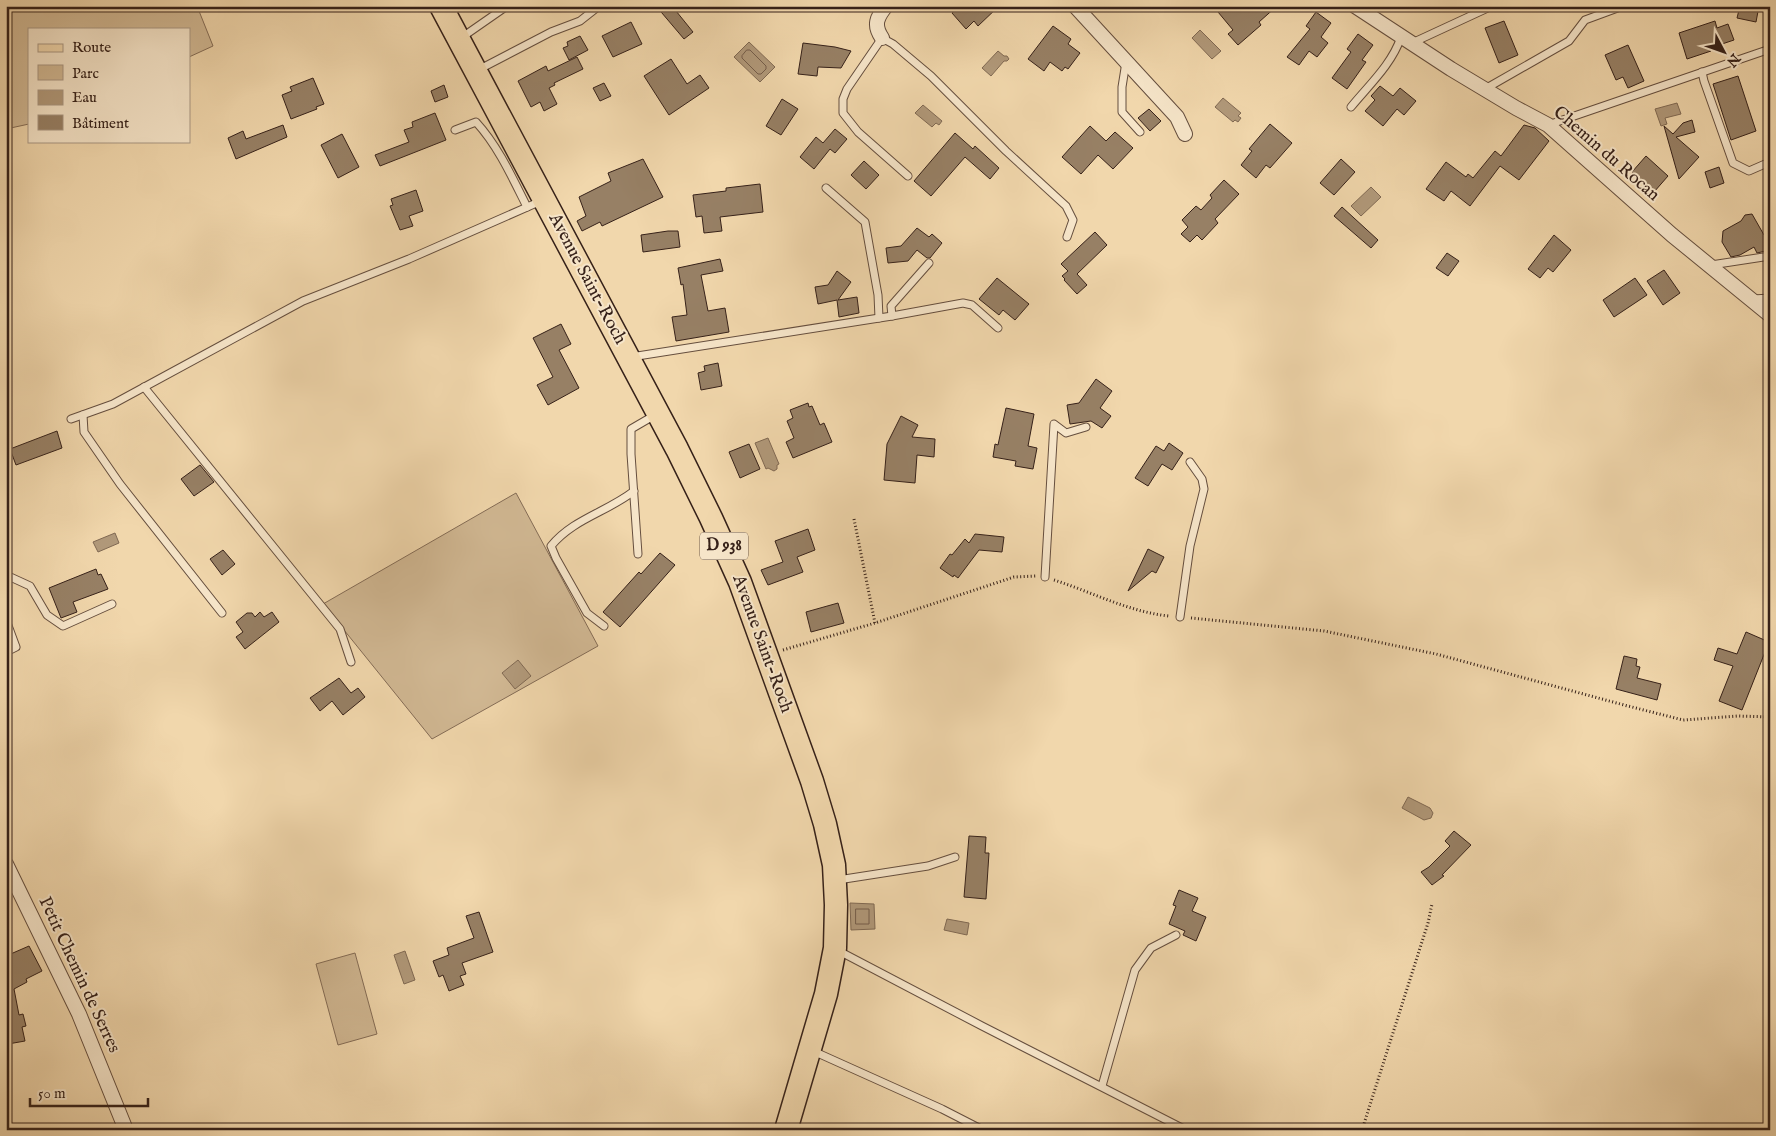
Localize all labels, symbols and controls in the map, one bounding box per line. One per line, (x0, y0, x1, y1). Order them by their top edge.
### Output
legend (28, 28, 190, 142)
north arrow (1698, 28, 1748, 78)
text: Route (72, 38, 111, 57)
text: N (1722, 49, 1744, 70)
text: Parc (72, 64, 99, 83)
text: Eau (72, 88, 97, 107)
street label: Chemin du Rocan (1548, 101, 1664, 207)
text: Bâtiment (72, 114, 129, 133)
street label: Avenue Saint-Roch (542, 209, 631, 349)
road number: D 938 (700, 532, 748, 560)
street label: Avenue Saint-Roch (726, 571, 798, 717)
street label: Petit Chemin de Serres (33, 893, 125, 1057)
scale bar (30, 1076, 148, 1108)
text: 50 m (38, 1084, 66, 1103)

